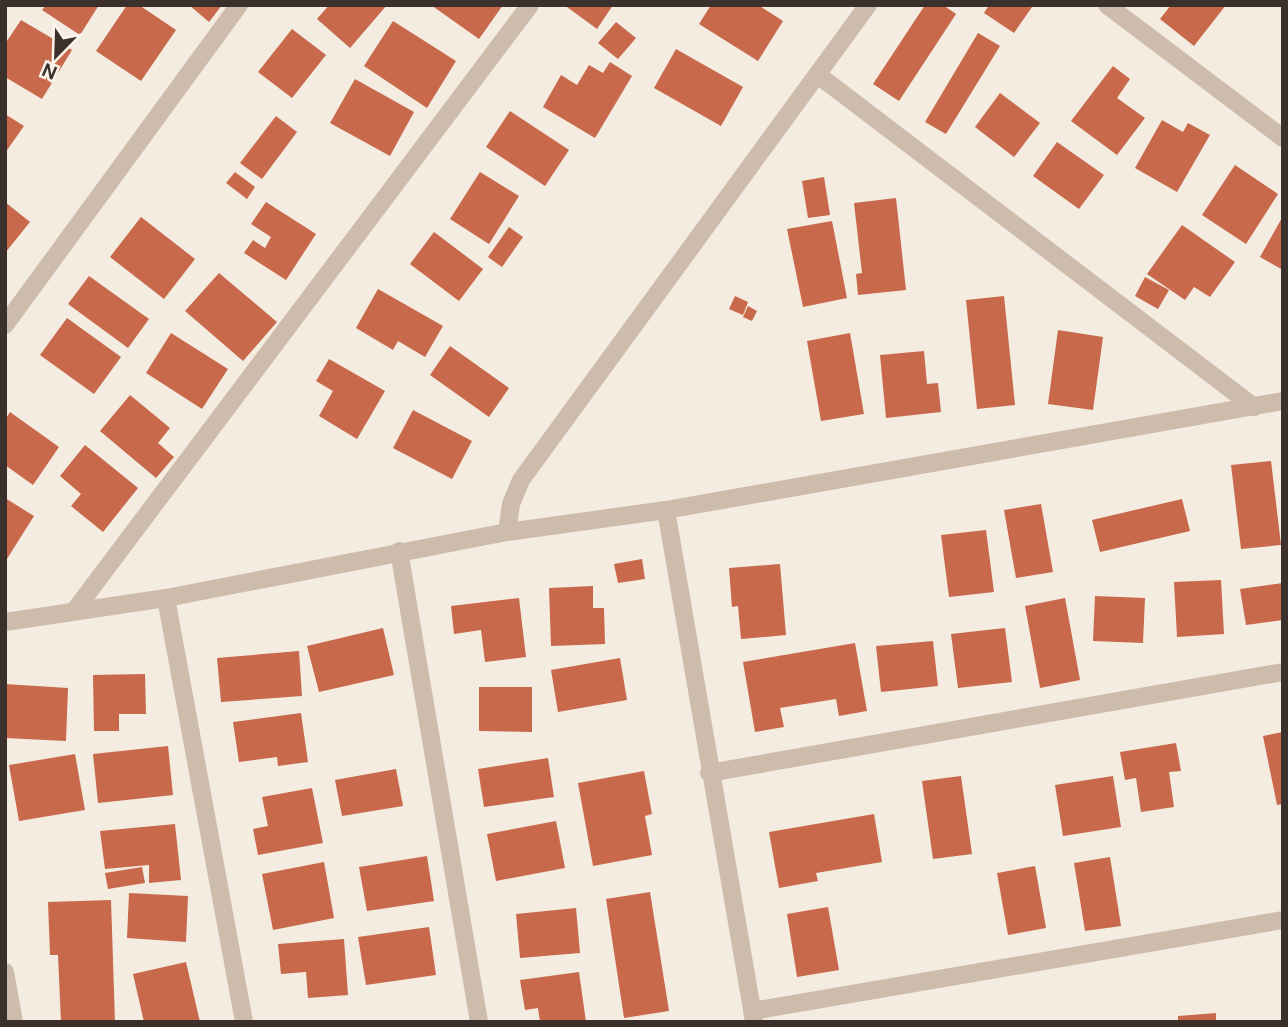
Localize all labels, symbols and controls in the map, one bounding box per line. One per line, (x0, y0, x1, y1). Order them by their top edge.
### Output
north arrow (21, 21, 91, 91)
text: N (38, 57, 61, 85)

